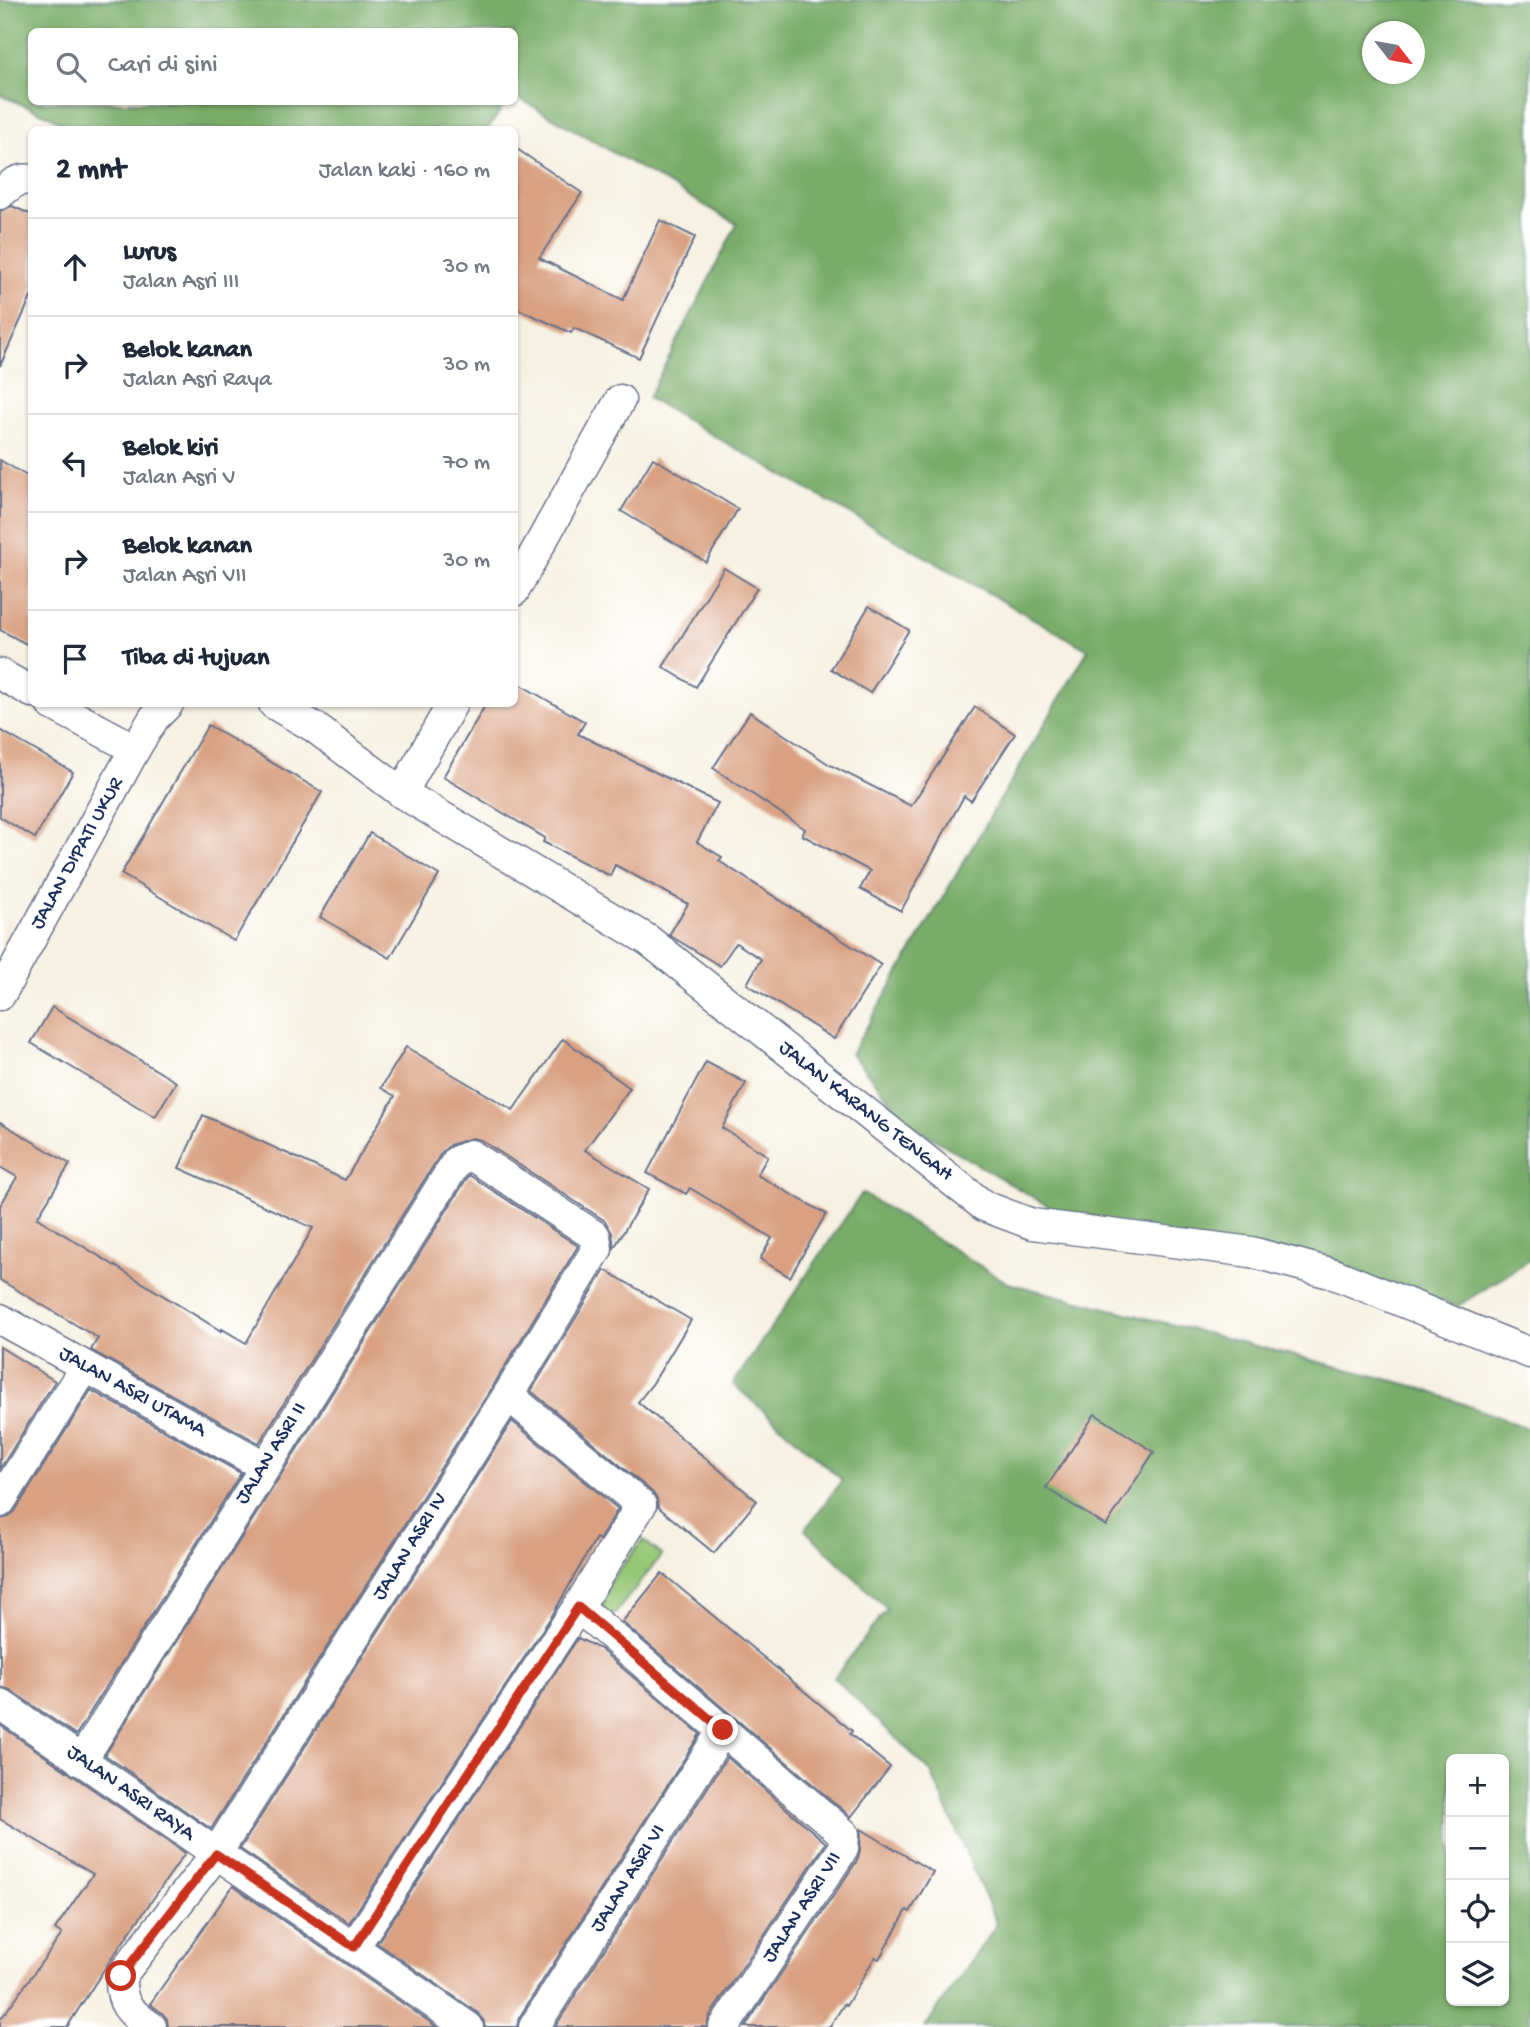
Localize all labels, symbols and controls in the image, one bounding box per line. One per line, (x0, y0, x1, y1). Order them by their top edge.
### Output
north arrow (1362, 21, 1425, 84)
search box (28, 28, 518, 105)
icon: search (52, 48, 90, 86)
text: Cari di sini (108, 51, 218, 82)
text: 2 mnt (56, 154, 126, 189)
text: Jalan kaki · 160 m (319, 158, 490, 185)
text: Lurus (123, 238, 176, 269)
icon: ahead (56, 248, 94, 286)
text: 30 m (443, 254, 490, 281)
text: Jalan Asri III (123, 269, 239, 296)
text: Belok kanan (123, 336, 252, 367)
icon: right (56, 346, 94, 384)
text: 30 m (443, 352, 490, 379)
text: Jalan Asri Raya (123, 367, 272, 394)
text: Belok kiri (123, 434, 219, 465)
icon: left (56, 444, 94, 482)
text: 70 m (443, 450, 490, 477)
text: Jalan Asri V (123, 465, 236, 492)
text: Belok kanan (123, 532, 252, 563)
icon: right (56, 542, 94, 580)
text: 30 m (443, 548, 490, 575)
text: Jalan Asri VII (123, 563, 247, 590)
icon: arrive (56, 640, 94, 678)
text: Tiba di tujuan (123, 644, 269, 675)
street label: JALAN DIPATI UKUR (26, 773, 131, 934)
street label: JALAN KARANG TENGAH (773, 1036, 958, 1188)
street label: JALAN ASRI UTAMA (54, 1342, 212, 1445)
street label: JALAN ASRI II (231, 1398, 313, 1510)
street label: JALAN ASRI IV (368, 1489, 454, 1605)
route end (707, 1714, 738, 1745)
street label: JALAN ASRI RAYA (61, 1740, 200, 1848)
map controls (1446, 1754, 1509, 2006)
button: + (1446, 1754, 1509, 1817)
button: − (1446, 1817, 1509, 1880)
street label: JALAN ASRI VI (586, 1821, 672, 1937)
street label: JALAN ASRI VII (758, 1848, 848, 1968)
button: locate (1446, 1880, 1509, 1943)
button: layers (1446, 1943, 1509, 2006)
route start (105, 1960, 136, 1991)

